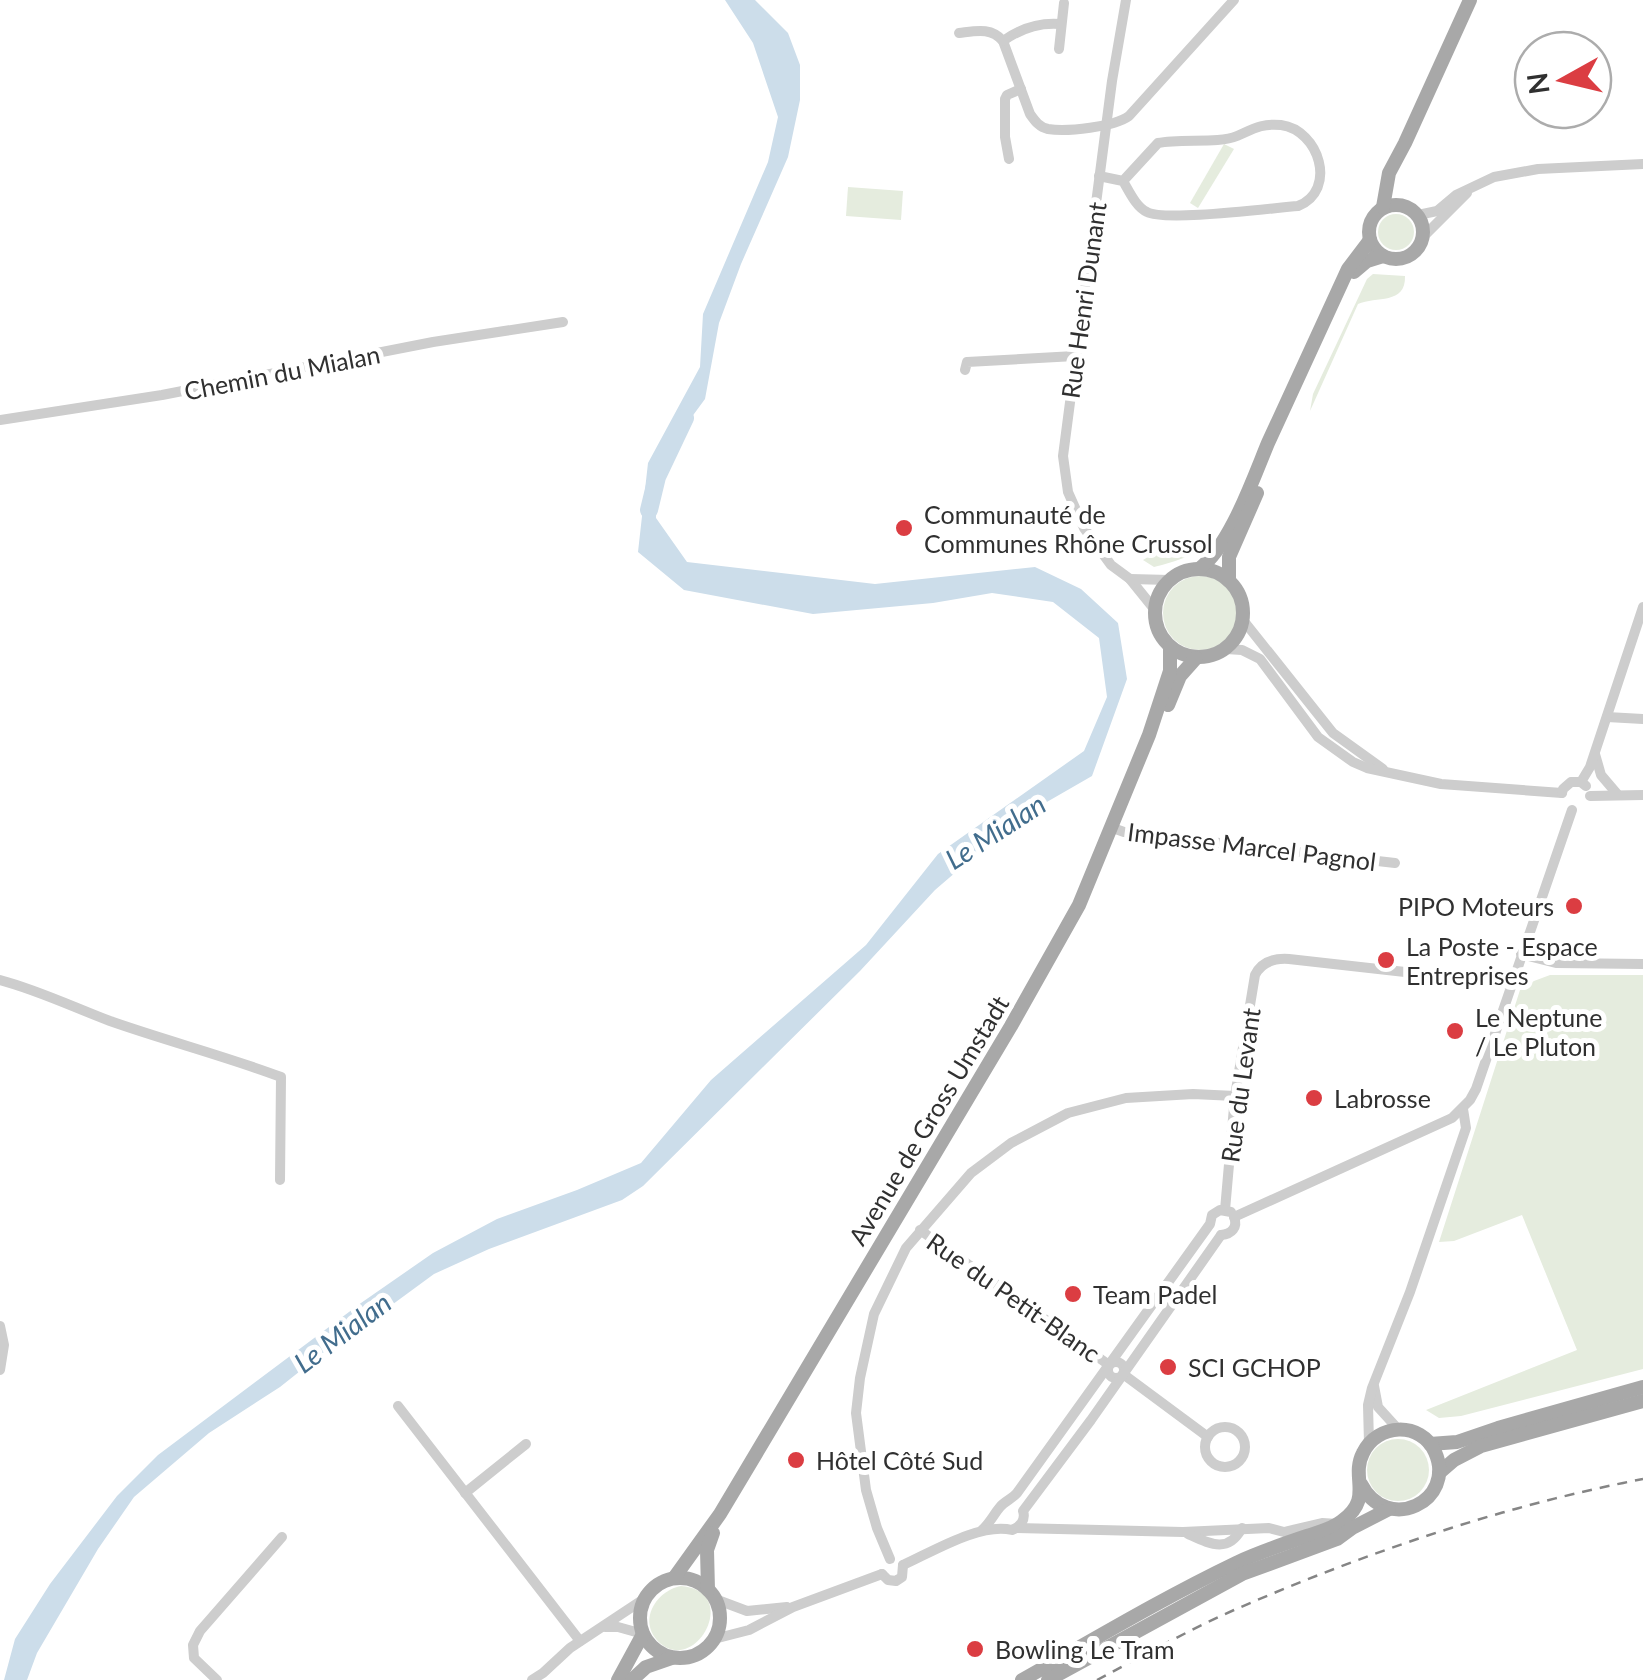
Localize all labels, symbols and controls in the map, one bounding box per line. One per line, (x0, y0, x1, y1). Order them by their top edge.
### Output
north arrow (1513, 30, 1613, 130)
text: N (1519, 71, 1556, 97)
street label: Rue Henri Dunant (1054, 200, 1112, 400)
street label: Chemin du Mialan (182, 338, 382, 406)
place label: Communauté de Communes Rhône Crussol (924, 499, 1213, 558)
marker: Communauté de Communes Rhône Crussol (893, 517, 915, 539)
water label: Le Mialan (939, 786, 1051, 876)
street label: Impasse Marcel Pagnol (1126, 816, 1378, 876)
place label: PIPO Moteurs (1398, 891, 1554, 921)
marker: PIPO Moteurs (1563, 895, 1585, 917)
place label: La Poste - Espace Entreprises (1406, 931, 1598, 990)
marker: La Poste - Espace Entreprises (1375, 949, 1397, 971)
street label: Avenue de Gross Umstadt (842, 990, 1014, 1250)
place label: Le Neptune / Le Pluton (1475, 1002, 1602, 1061)
street label: Rue du Levant (1214, 1006, 1266, 1164)
marker: Le Neptune / Le Pluton (1444, 1020, 1466, 1042)
place label: Labrosse (1334, 1083, 1431, 1113)
marker: Labrosse (1303, 1087, 1325, 1109)
street label: Rue du Petit-Blanc (922, 1226, 1106, 1368)
place label: Team Padel (1093, 1279, 1217, 1309)
marker: Team Padel (1062, 1283, 1084, 1305)
water label: Le Mialan (287, 1285, 397, 1379)
place label: SCI GCHOP (1188, 1352, 1321, 1382)
marker: SCI GCHOP (1157, 1356, 1179, 1378)
place label: Hôtel Côté Sud (816, 1445, 983, 1475)
marker: Hôtel Côté Sud (785, 1449, 807, 1471)
place label: Bowling Le Tram (995, 1634, 1175, 1664)
marker: Bowling Le Tram (964, 1638, 986, 1660)

